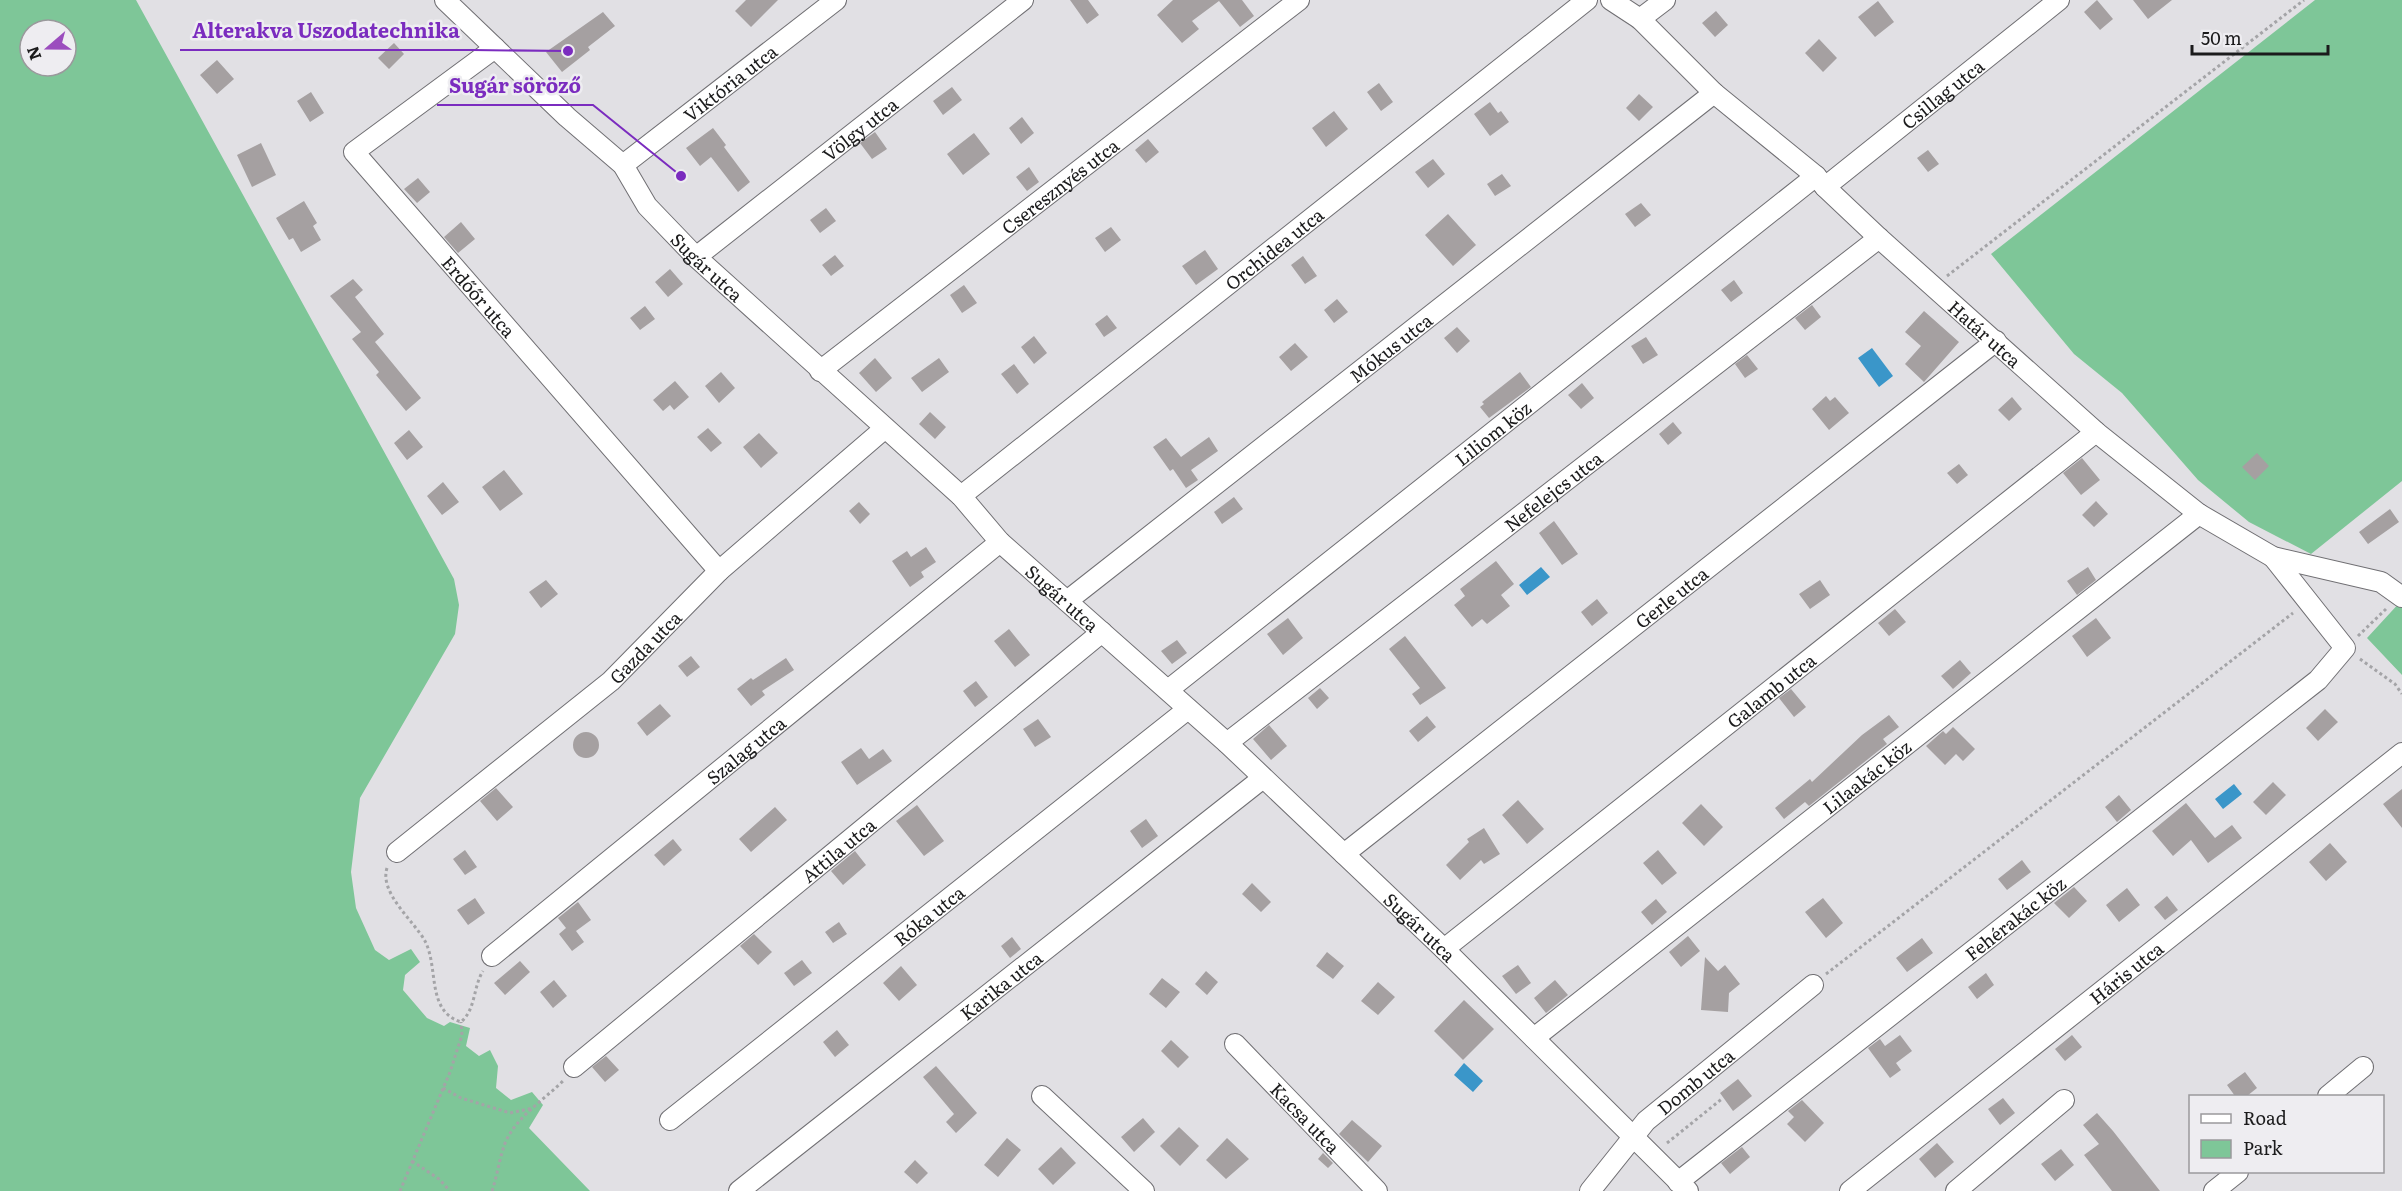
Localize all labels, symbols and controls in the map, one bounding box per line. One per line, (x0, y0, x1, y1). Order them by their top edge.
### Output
callout: Alterakva Uszodatechnika (180, 12, 472, 50)
text: Alterakva Uszodatechnika (192, 14, 460, 44)
north arrow (18, 18, 78, 78)
scale bar (2192, 18, 2328, 56)
text: 50 m (2201, 24, 2242, 51)
street label: Viktória utca (677, 37, 783, 127)
text: N (19, 43, 47, 64)
street label: Csillag utca (1895, 52, 1989, 135)
callout: Sugár söröző (437, 67, 593, 105)
text: Sugár söröző (449, 69, 581, 99)
street label: Völgy utca (816, 90, 903, 167)
street label: Cseresznyés utca (995, 131, 1124, 240)
street label: Orchidea utca (1219, 200, 1329, 296)
street label: Sugár utca (665, 226, 750, 307)
street label: Erdőőr utca (436, 249, 523, 343)
street label: Határ utca (1943, 293, 2028, 373)
street label: Mókus utca (1343, 306, 1438, 388)
street label: Liliom köz (1448, 394, 1537, 472)
street label: Nefelejcs utca (1498, 444, 1608, 537)
street label: Sugár utca (1020, 558, 1106, 638)
street label: Gerle utca (1629, 559, 1713, 634)
street label: Gazda utca (602, 604, 687, 689)
street label: Galamb utca (1720, 646, 1821, 734)
street label: Szalag utca (700, 709, 791, 790)
street label: Lilaakác köz (1816, 733, 1916, 820)
street label: Attila utca (795, 811, 881, 888)
street label: Fehérakác köz (1959, 869, 2071, 966)
street label: Róka utca (887, 878, 970, 952)
street label: Sugár utca (1378, 886, 1463, 968)
street label: Háris utca (2083, 934, 2169, 1010)
street label: Karika utca (954, 944, 1048, 1026)
street label: Domb utca (1651, 1041, 1740, 1121)
street label: Kacsa utca (1265, 1076, 1347, 1159)
legend (2189, 1095, 2384, 1173)
text: Road (2243, 1104, 2287, 1131)
text: Park (2243, 1134, 2284, 1161)

